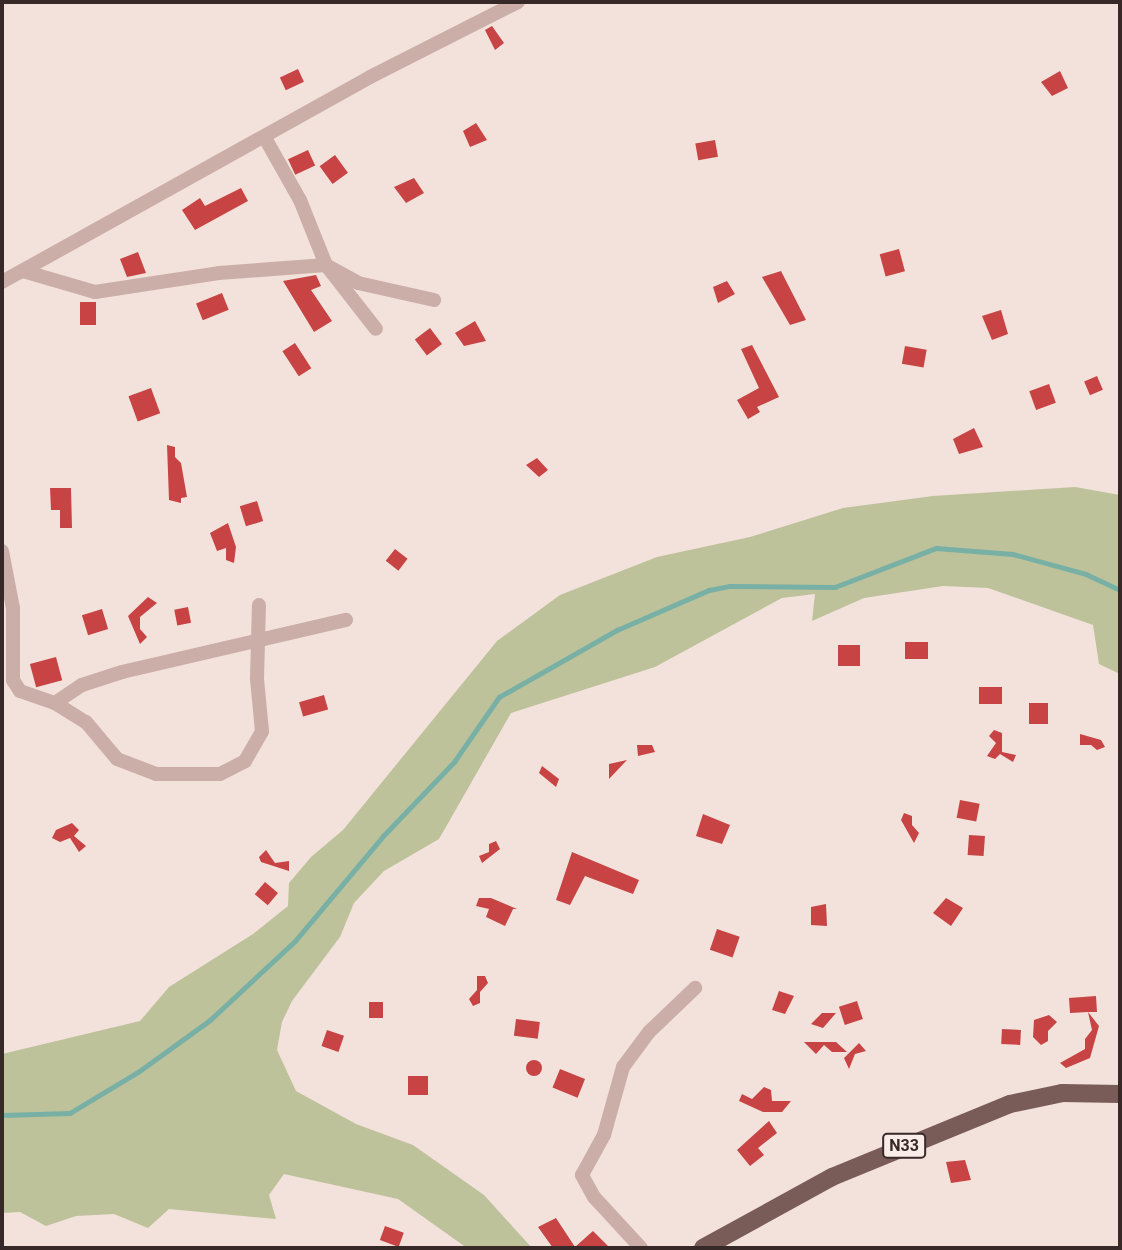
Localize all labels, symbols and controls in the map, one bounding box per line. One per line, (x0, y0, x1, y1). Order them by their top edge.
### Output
road number: N33 (881, 1134, 927, 1158)

